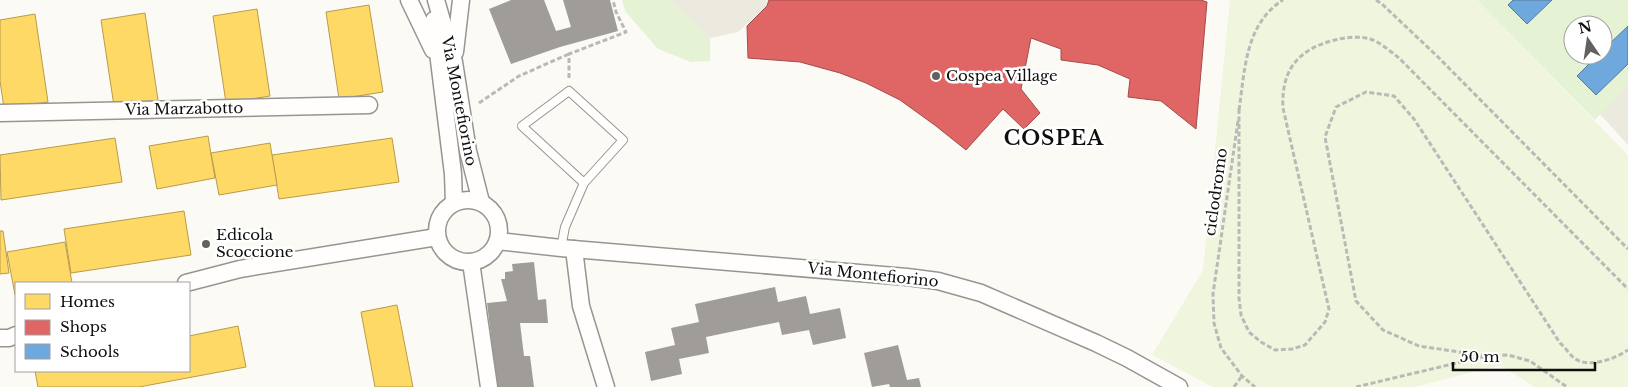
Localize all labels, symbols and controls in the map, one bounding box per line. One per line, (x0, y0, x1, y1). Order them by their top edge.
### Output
north arrow (1563, 15, 1613, 65)
text: N (1577, 17, 1594, 38)
street label: Via Montefiorino (437, 34, 481, 167)
place label: Cospea Village (946, 66, 1058, 85)
marker: Cospea Village (930, 70, 942, 82)
street label: Via Marzabotto (124, 98, 244, 119)
district label: COSPEA (1004, 126, 1104, 150)
street label: ciclodromo (1200, 147, 1231, 237)
place label: Edicola Scoccione (216, 225, 293, 261)
marker: Edicola Scoccione (200, 238, 212, 250)
street label: Via Montefiorino (806, 258, 940, 291)
legend (15, 282, 190, 372)
text: Homes (60, 292, 115, 311)
text: Shops (60, 317, 107, 336)
scale bar (1453, 340, 1596, 372)
text: Schools (60, 342, 120, 361)
text: 50 m (1460, 347, 1500, 366)

